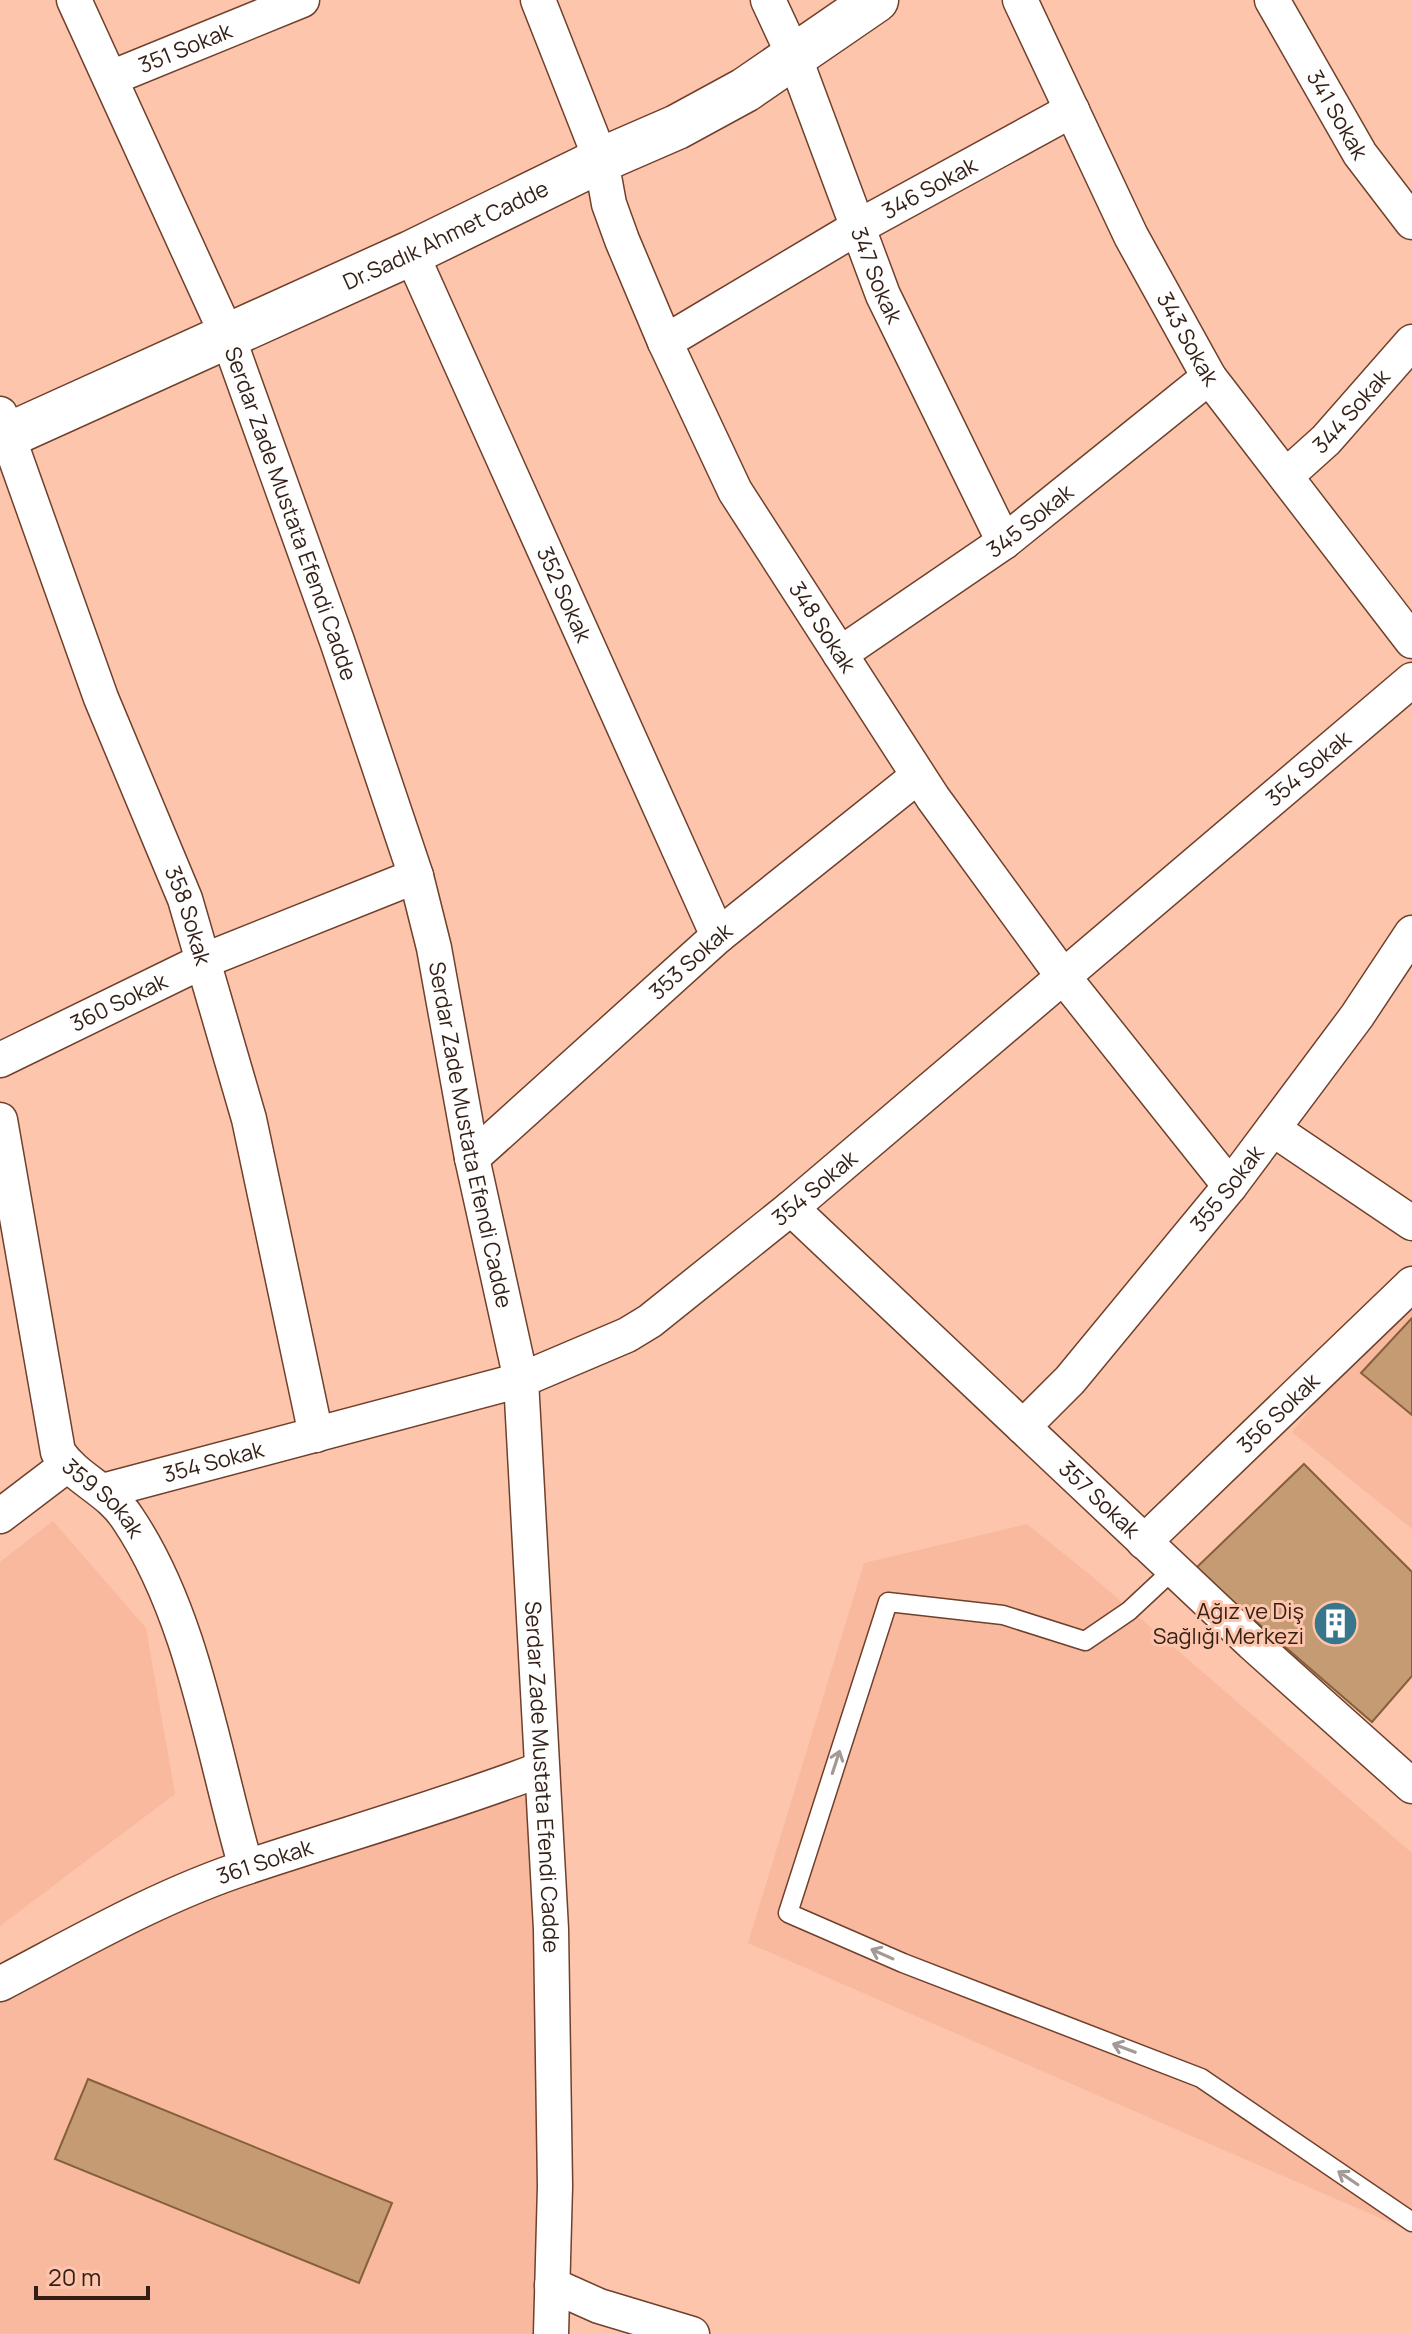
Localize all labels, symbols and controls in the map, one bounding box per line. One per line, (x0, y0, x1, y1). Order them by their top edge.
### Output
street label: 351 Sokak (134, 15, 237, 80)
street label: 341 Sokak (1300, 64, 1376, 166)
street label: 346 Sokak (877, 149, 983, 226)
street label: Dr.Sadık Ahmet Cadde (338, 173, 553, 297)
street label: 347 Sokak (844, 223, 910, 329)
street label: 343 Sokak (1150, 286, 1226, 393)
street label: Serdar Zade Mustata Efendi Cadde (218, 343, 364, 685)
street label: 344 Sokak (1306, 362, 1397, 460)
street label: 345 Sokak (981, 476, 1080, 565)
street label: 352 Sokak (530, 542, 599, 648)
street label: 348 Sokak (782, 575, 864, 679)
street label: 354 Sokak (1259, 723, 1358, 813)
street label: 358 Sokak (158, 861, 219, 970)
street label: 353 Sokak (642, 915, 739, 1006)
street label: Serdar Zade Mustata Efendi Cadde (422, 959, 520, 1311)
street label: 360 Sokak (65, 965, 173, 1038)
street label: 355 Sokak (1183, 1138, 1271, 1238)
street label: 354 Sokak (765, 1143, 864, 1233)
street label: 356 Sokak (1230, 1366, 1327, 1460)
street label: 354 Sokak (160, 1434, 268, 1489)
street label: 359 Sokak (56, 1452, 152, 1544)
street label: 357 Sokak (1052, 1453, 1147, 1545)
place label: Ağız ve Diş Sağlığı Merkezi (1153, 1596, 1304, 1651)
street label: Serdar Zade Mustata Efendi Cadde (518, 1600, 566, 1953)
building icon: Ağız ve Diş Sağlığı Merkezi (1311, 1600, 1359, 1648)
one-way arrow (829, 1750, 844, 1776)
street label: 361 Sokak (212, 1831, 317, 1891)
one-way arrow (870, 1945, 895, 1960)
one-way arrow (1112, 2040, 1137, 2054)
one-way arrow (1337, 2170, 1359, 2186)
scale bar (36, 2250, 148, 2300)
text: 20 m (48, 2260, 101, 2293)

